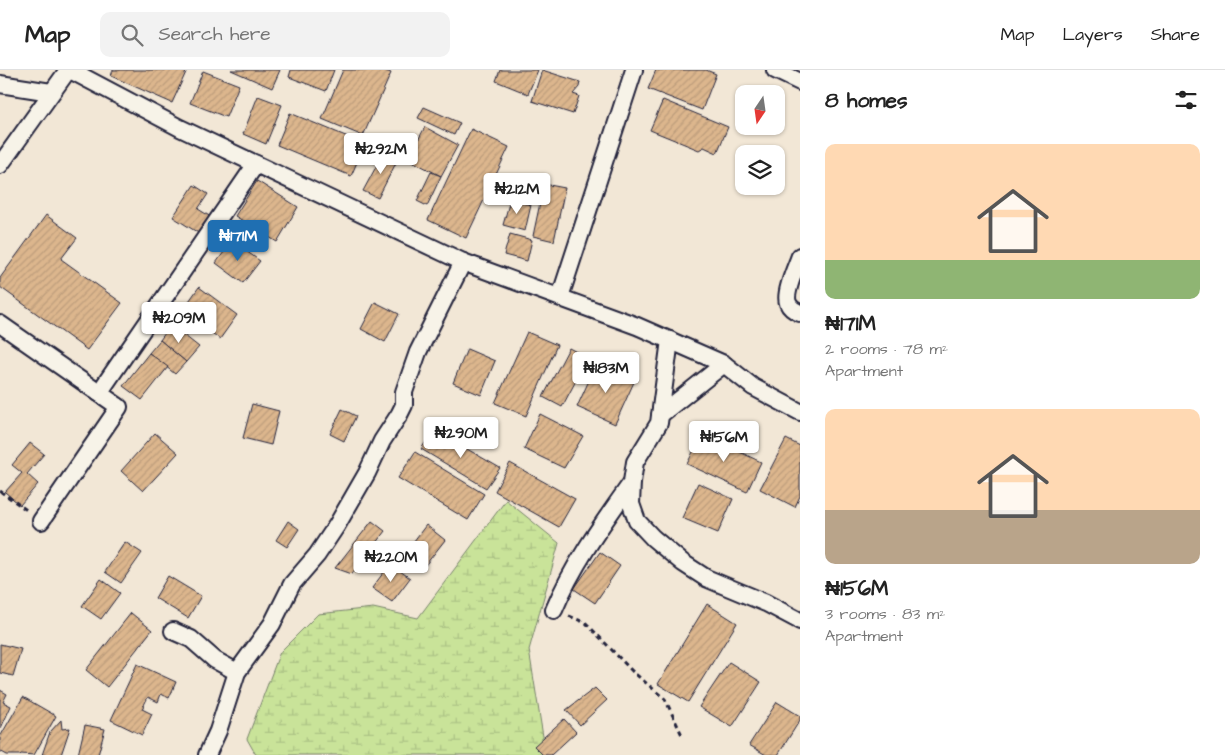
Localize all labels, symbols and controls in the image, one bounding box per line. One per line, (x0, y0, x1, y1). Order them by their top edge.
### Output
search box (100, 12, 450, 57)
text: Map (25, 18, 70, 52)
icon: search (118, 21, 146, 49)
text: Search here (158, 21, 271, 48)
text: Map (1000, 22, 1034, 47)
text: Layers (1062, 22, 1123, 47)
text: Share (1151, 22, 1200, 47)
north arrow (735, 85, 785, 135)
map controls (735, 85, 785, 195)
text: 8 homes (825, 86, 907, 115)
icon: filters (1172, 86, 1200, 114)
pin: ₦292M (346, 132, 416, 175)
text: ₦292M (355, 138, 407, 160)
button: layers (735, 145, 785, 195)
pin: ₦212M (482, 172, 552, 215)
icon: home (968, 176, 1058, 266)
text: ₦212M (494, 178, 540, 200)
pin: ₦171M (203, 220, 273, 262)
text: ₦171M (219, 225, 257, 247)
pin: ₦209M (144, 302, 214, 344)
text: ₦209M (152, 307, 206, 329)
text: ₦171M (825, 309, 876, 338)
text: 2 rooms · 78 m² (825, 338, 948, 360)
pin: ₦183M (571, 352, 641, 394)
text: ₦183M (583, 357, 629, 379)
text: Apartment (825, 360, 903, 382)
pin: ₦290M (426, 416, 496, 459)
pin: ₦156M (689, 420, 759, 463)
text: ₦290M (434, 422, 488, 444)
text: ₦156M (700, 426, 748, 448)
icon: home (968, 441, 1058, 531)
pin: ₦220M (356, 540, 426, 583)
text: ₦220M (364, 546, 418, 568)
text: ₦156M (825, 574, 888, 603)
text: 3 rooms · 83 m² (825, 603, 945, 625)
text: Apartment (825, 625, 903, 647)

